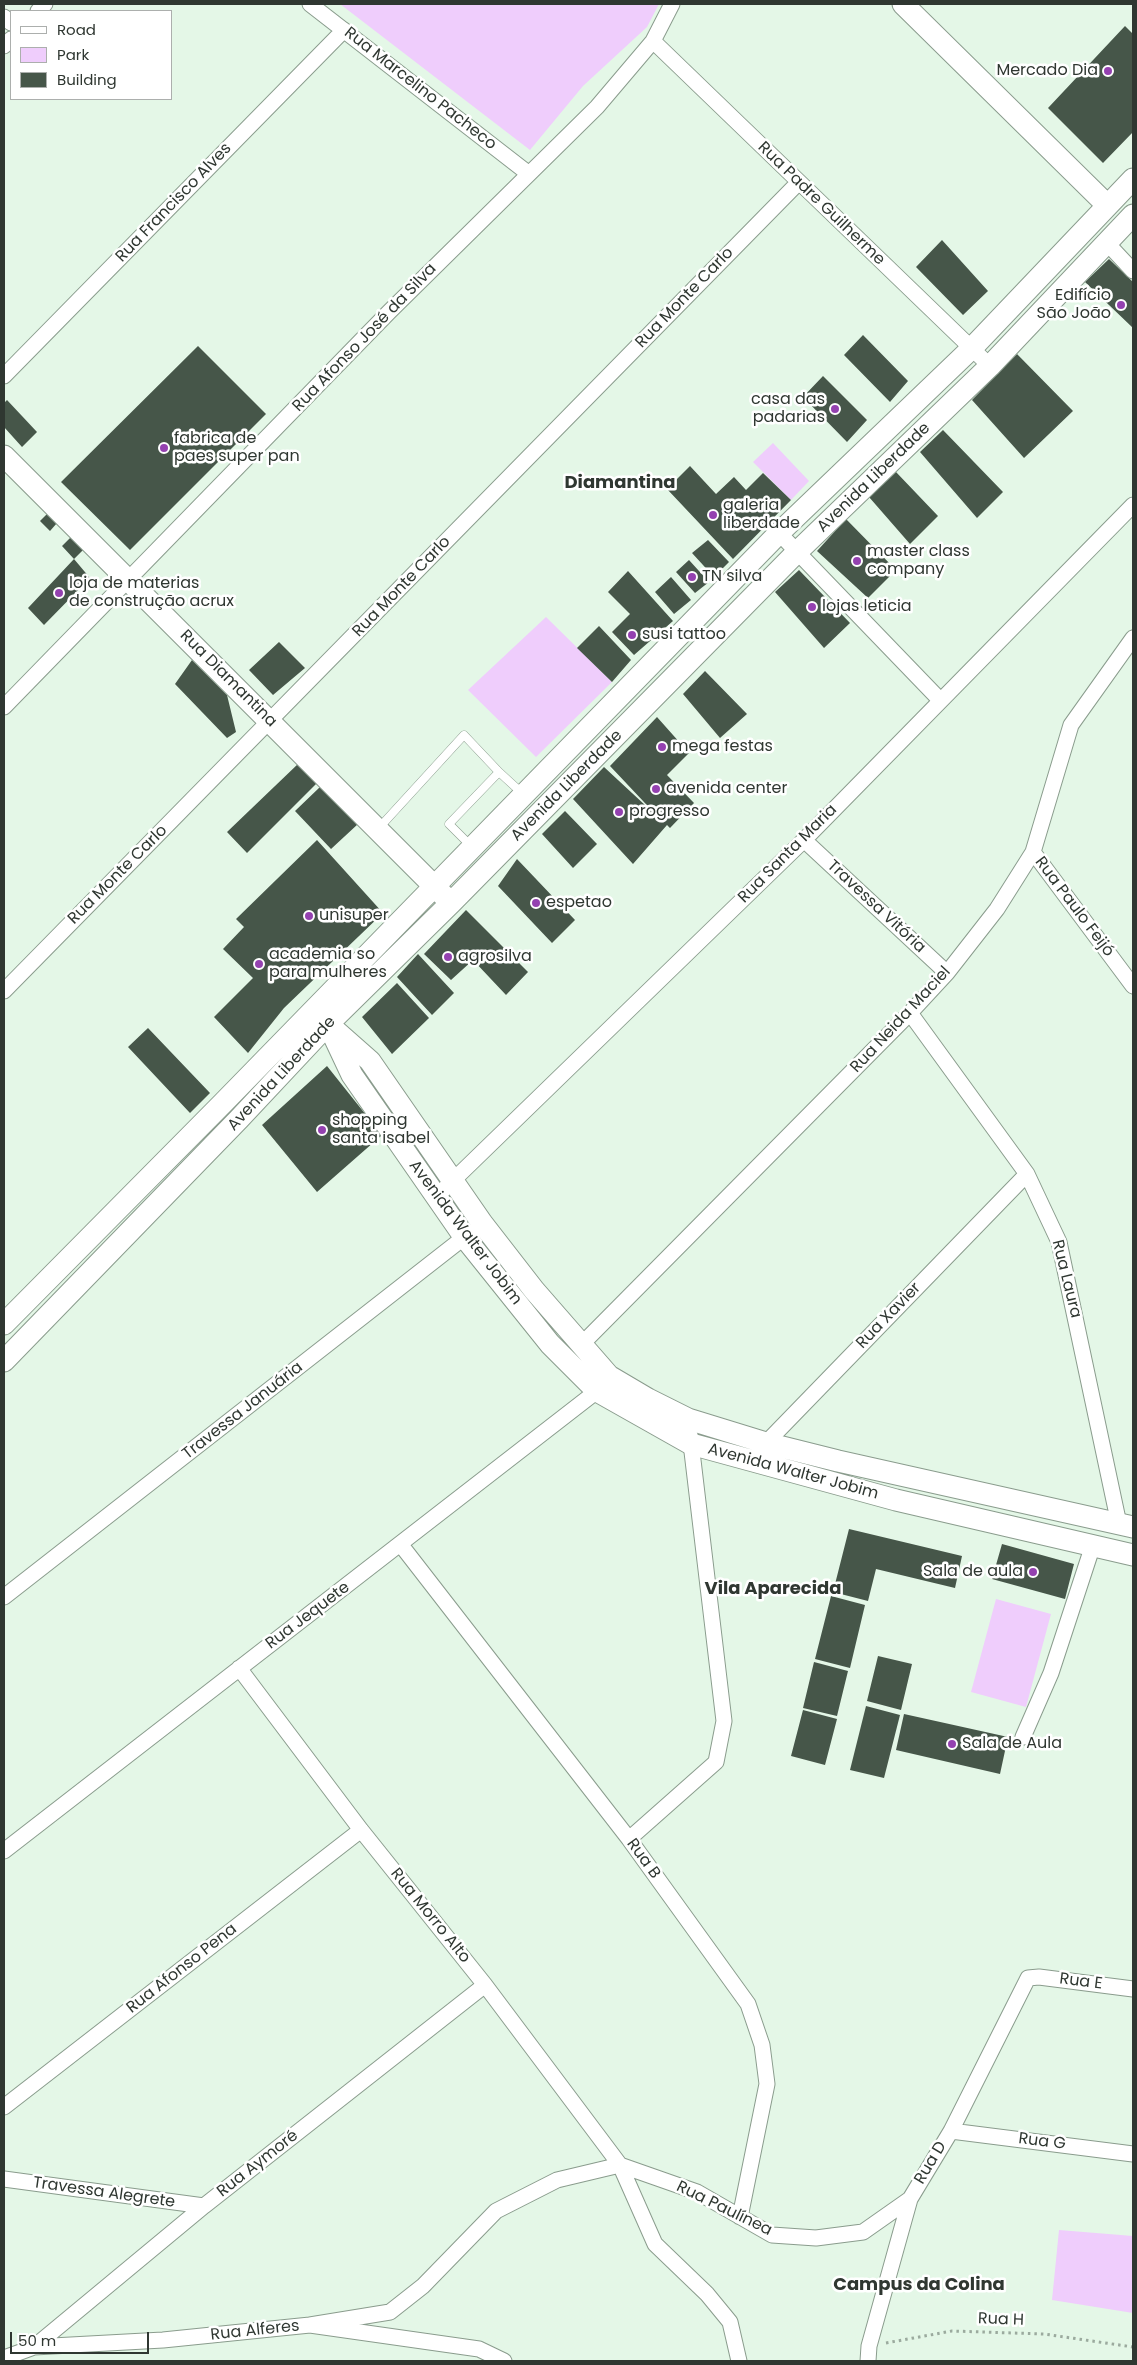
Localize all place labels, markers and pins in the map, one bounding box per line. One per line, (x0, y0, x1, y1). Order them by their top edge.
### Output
place label: Mercado Dia (996, 61, 1098, 81)
marker: Mercado Dia (1102, 65, 1114, 77)
place label: Edifício São João (1037, 286, 1111, 324)
marker: Edifício São João (1115, 299, 1127, 311)
place label: casa das padarias (751, 390, 825, 428)
marker: casa das padarias (829, 403, 841, 415)
place label: fabrica de paes super pan (174, 429, 300, 467)
marker: fabrica de paes super pan (158, 442, 170, 454)
place label: galeria liberdade (723, 496, 800, 534)
marker: galeria liberdade (707, 509, 719, 521)
place label: master class company (867, 542, 970, 580)
marker: master class company (851, 555, 863, 567)
place label: TN silva (702, 567, 762, 587)
marker: TN silva (686, 571, 698, 583)
place label: loja de materias de construção acrux (69, 574, 234, 612)
marker: loja de materias de construção acrux (53, 587, 65, 599)
place label: lojas leticia (822, 597, 912, 617)
marker: lojas leticia (806, 601, 818, 613)
place label: susi tattoo (642, 625, 726, 645)
marker: susi tattoo (626, 629, 638, 641)
place label: mega festas (672, 737, 773, 757)
marker: mega festas (656, 741, 668, 753)
place label: avenida center (666, 779, 787, 799)
marker: avenida center (650, 783, 662, 795)
place label: progresso (629, 802, 710, 822)
marker: progresso (613, 806, 625, 818)
place label: espetao (546, 893, 612, 913)
marker: espetao (530, 897, 542, 909)
place label: unisuper (319, 906, 389, 926)
marker: unisuper (303, 910, 315, 922)
place label: academia so para mulheres (269, 945, 387, 983)
place label: agrosilva (458, 947, 532, 967)
marker: agrosilva (442, 951, 454, 963)
marker: academia so para mulheres (253, 958, 265, 970)
place label: shopping santa isabel (332, 1111, 430, 1149)
marker: shopping santa isabel (316, 1124, 328, 1136)
place label: Sala de aula (923, 1562, 1023, 1582)
marker: Sala de aula (1027, 1566, 1039, 1578)
place label: Sala de Aula (962, 1734, 1062, 1754)
marker: Sala de Aula (946, 1738, 958, 1750)

